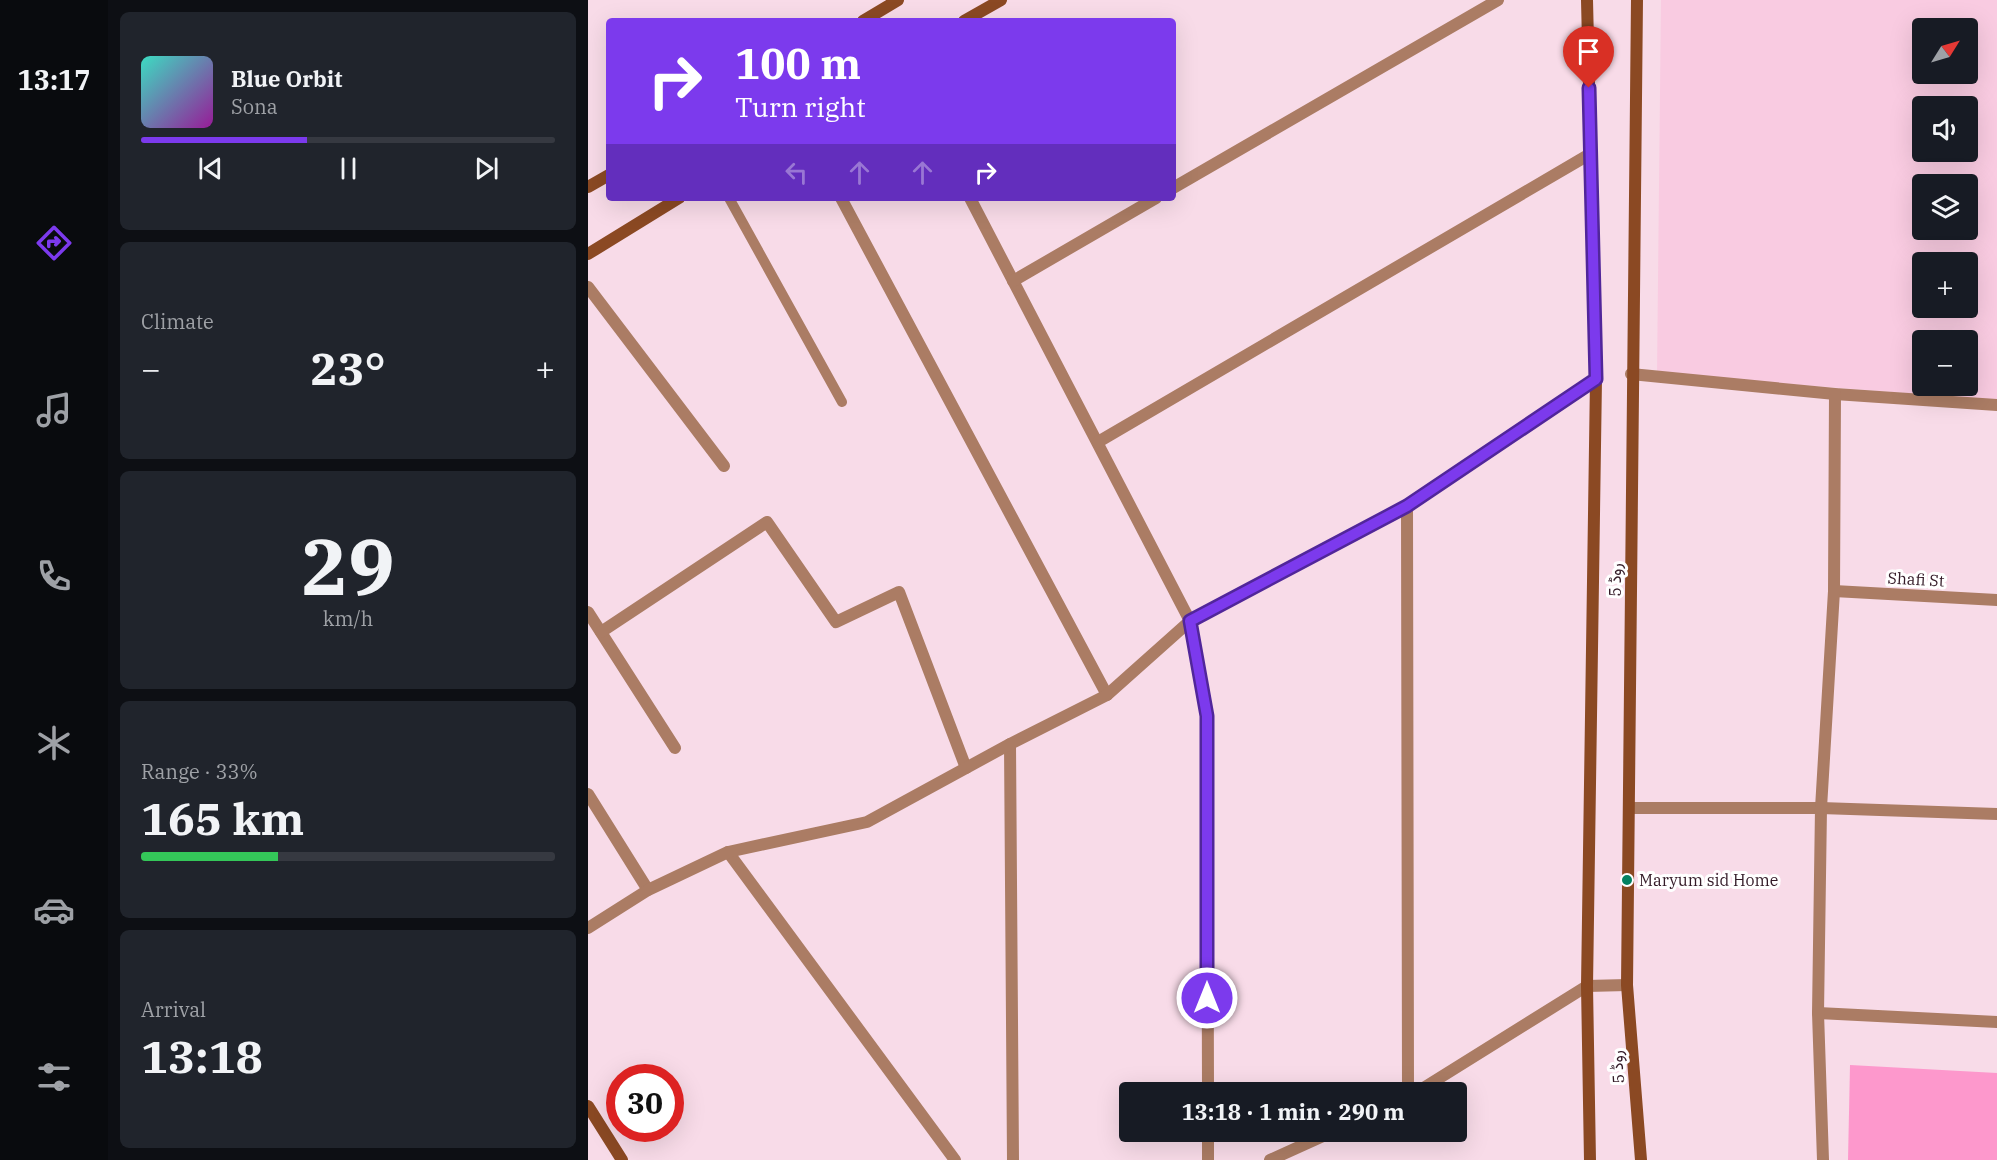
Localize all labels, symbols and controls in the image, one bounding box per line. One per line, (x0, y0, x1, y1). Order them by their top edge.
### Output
north arrow (1912, 18, 1978, 84)
map controls (1912, 18, 1978, 396)
pin (1563, 26, 1614, 88)
icon: arrive (1572, 35, 1605, 68)
text: 100 m (735, 36, 861, 91)
icon: right (636, 42, 714, 120)
text: 13:17 (18, 62, 90, 97)
text: Blue Orbit (231, 64, 342, 93)
text: Turn right (735, 89, 866, 124)
text: Sona (231, 93, 278, 120)
button: sound (1912, 96, 1978, 162)
icon: previous (194, 152, 227, 185)
icon: pause (332, 152, 365, 185)
icon: next (470, 152, 503, 185)
icon: left (780, 156, 813, 189)
icon: ahead (843, 156, 876, 189)
icon: ahead (906, 156, 939, 189)
icon: right (969, 156, 1002, 189)
button: layers (1912, 174, 1978, 240)
icon: directions (33, 222, 75, 264)
button: + (1912, 252, 1978, 318)
text: Climate (141, 308, 214, 335)
button: − (1912, 330, 1978, 396)
text: 23° (310, 339, 386, 397)
text: − (141, 347, 161, 390)
text: + (535, 347, 555, 390)
icon: music (33, 389, 75, 431)
text: 29 (301, 515, 395, 616)
icon: phone (33, 555, 75, 597)
street label: روڈ 5 (1605, 563, 1626, 597)
street label: Shafi St (1887, 568, 1945, 590)
text: km/h (323, 605, 373, 632)
icon: climate (33, 722, 75, 764)
text: Range · 33% (141, 758, 258, 785)
text: 165 km (141, 789, 304, 847)
place label: Maryum sid Home (1639, 870, 1778, 890)
marker: Maryum sid Home (1620, 873, 1634, 887)
icon: car (33, 889, 75, 931)
position arrow (1175, 966, 1239, 1030)
text: Arrival (141, 996, 206, 1023)
text: 13:18 (141, 1027, 263, 1085)
street label: روڈ 5 (1606, 1050, 1629, 1084)
icon: filters (33, 1056, 75, 1098)
speed limit sign: 30 (606, 1064, 684, 1142)
text: 13:18 · 1 min · 290 m (1181, 1097, 1405, 1126)

